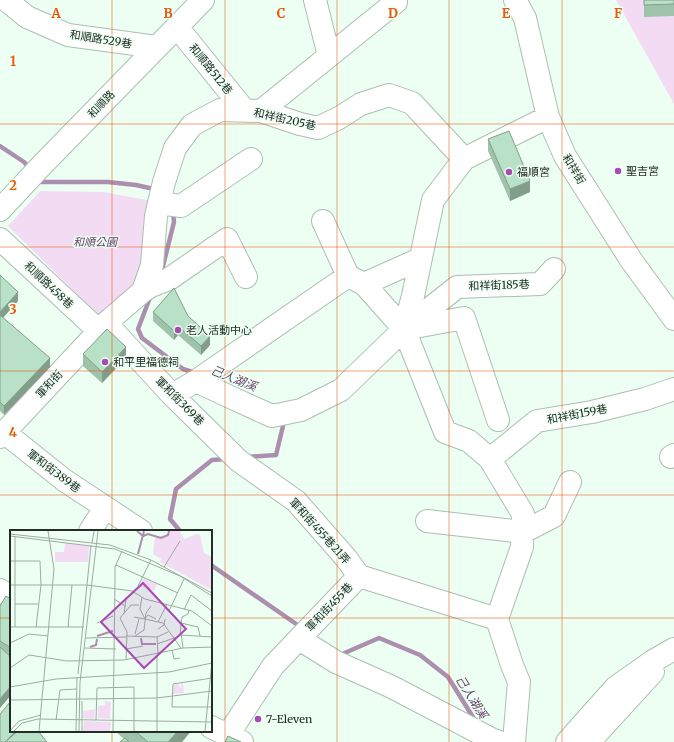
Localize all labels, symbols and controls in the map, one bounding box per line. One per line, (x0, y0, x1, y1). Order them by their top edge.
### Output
text: A (50, 5, 61, 22)
text: B (163, 5, 173, 22)
text: C (277, 5, 286, 22)
text: D (388, 5, 398, 22)
text: E (502, 5, 511, 22)
text: F (614, 5, 622, 22)
street label: 和順路529巷 (69, 27, 133, 51)
street label: 和順路512巷 (186, 41, 236, 97)
text: 1 (10, 53, 16, 70)
street label: 和順路 (85, 87, 117, 121)
street label: 和祥街205巷 (252, 105, 318, 133)
street label: 和祥街 (560, 151, 588, 187)
place label: 聖吉宮 (626, 164, 659, 178)
place label: 福順宮 (517, 165, 550, 179)
marker: 聖吉宮 (613, 166, 623, 176)
marker: 福順宮 (504, 167, 514, 177)
text: 2 (9, 177, 17, 194)
park label: 和順公園 (73, 235, 119, 249)
street label: 和順路458巷 (21, 259, 77, 311)
street label: 和祥街185巷 (468, 277, 530, 293)
text: 3 (9, 301, 17, 318)
place label: 老人活動中心 (186, 323, 252, 337)
marker: 老人活動中心 (173, 325, 183, 335)
place label: 和平里福德祠 (113, 355, 179, 369)
marker: 和平里福德祠 (100, 357, 110, 367)
water label: 己人湖溪 (209, 362, 261, 395)
street label: 軍和街 (33, 367, 65, 401)
street label: 軍和街369巷 (153, 374, 207, 428)
street label: 和祥街159巷 (546, 401, 608, 427)
text: 4 (9, 424, 18, 441)
street label: 軍和街389巷 (25, 446, 83, 496)
street label: 軍和街455巷21弄 (287, 495, 353, 567)
inset map (10, 530, 212, 732)
street label: 軍和街455巷 (302, 580, 356, 634)
water label: 己人湖溪 (453, 673, 492, 723)
place label: 7-Eleven (266, 712, 313, 726)
marker: 7-Eleven (253, 714, 263, 724)

